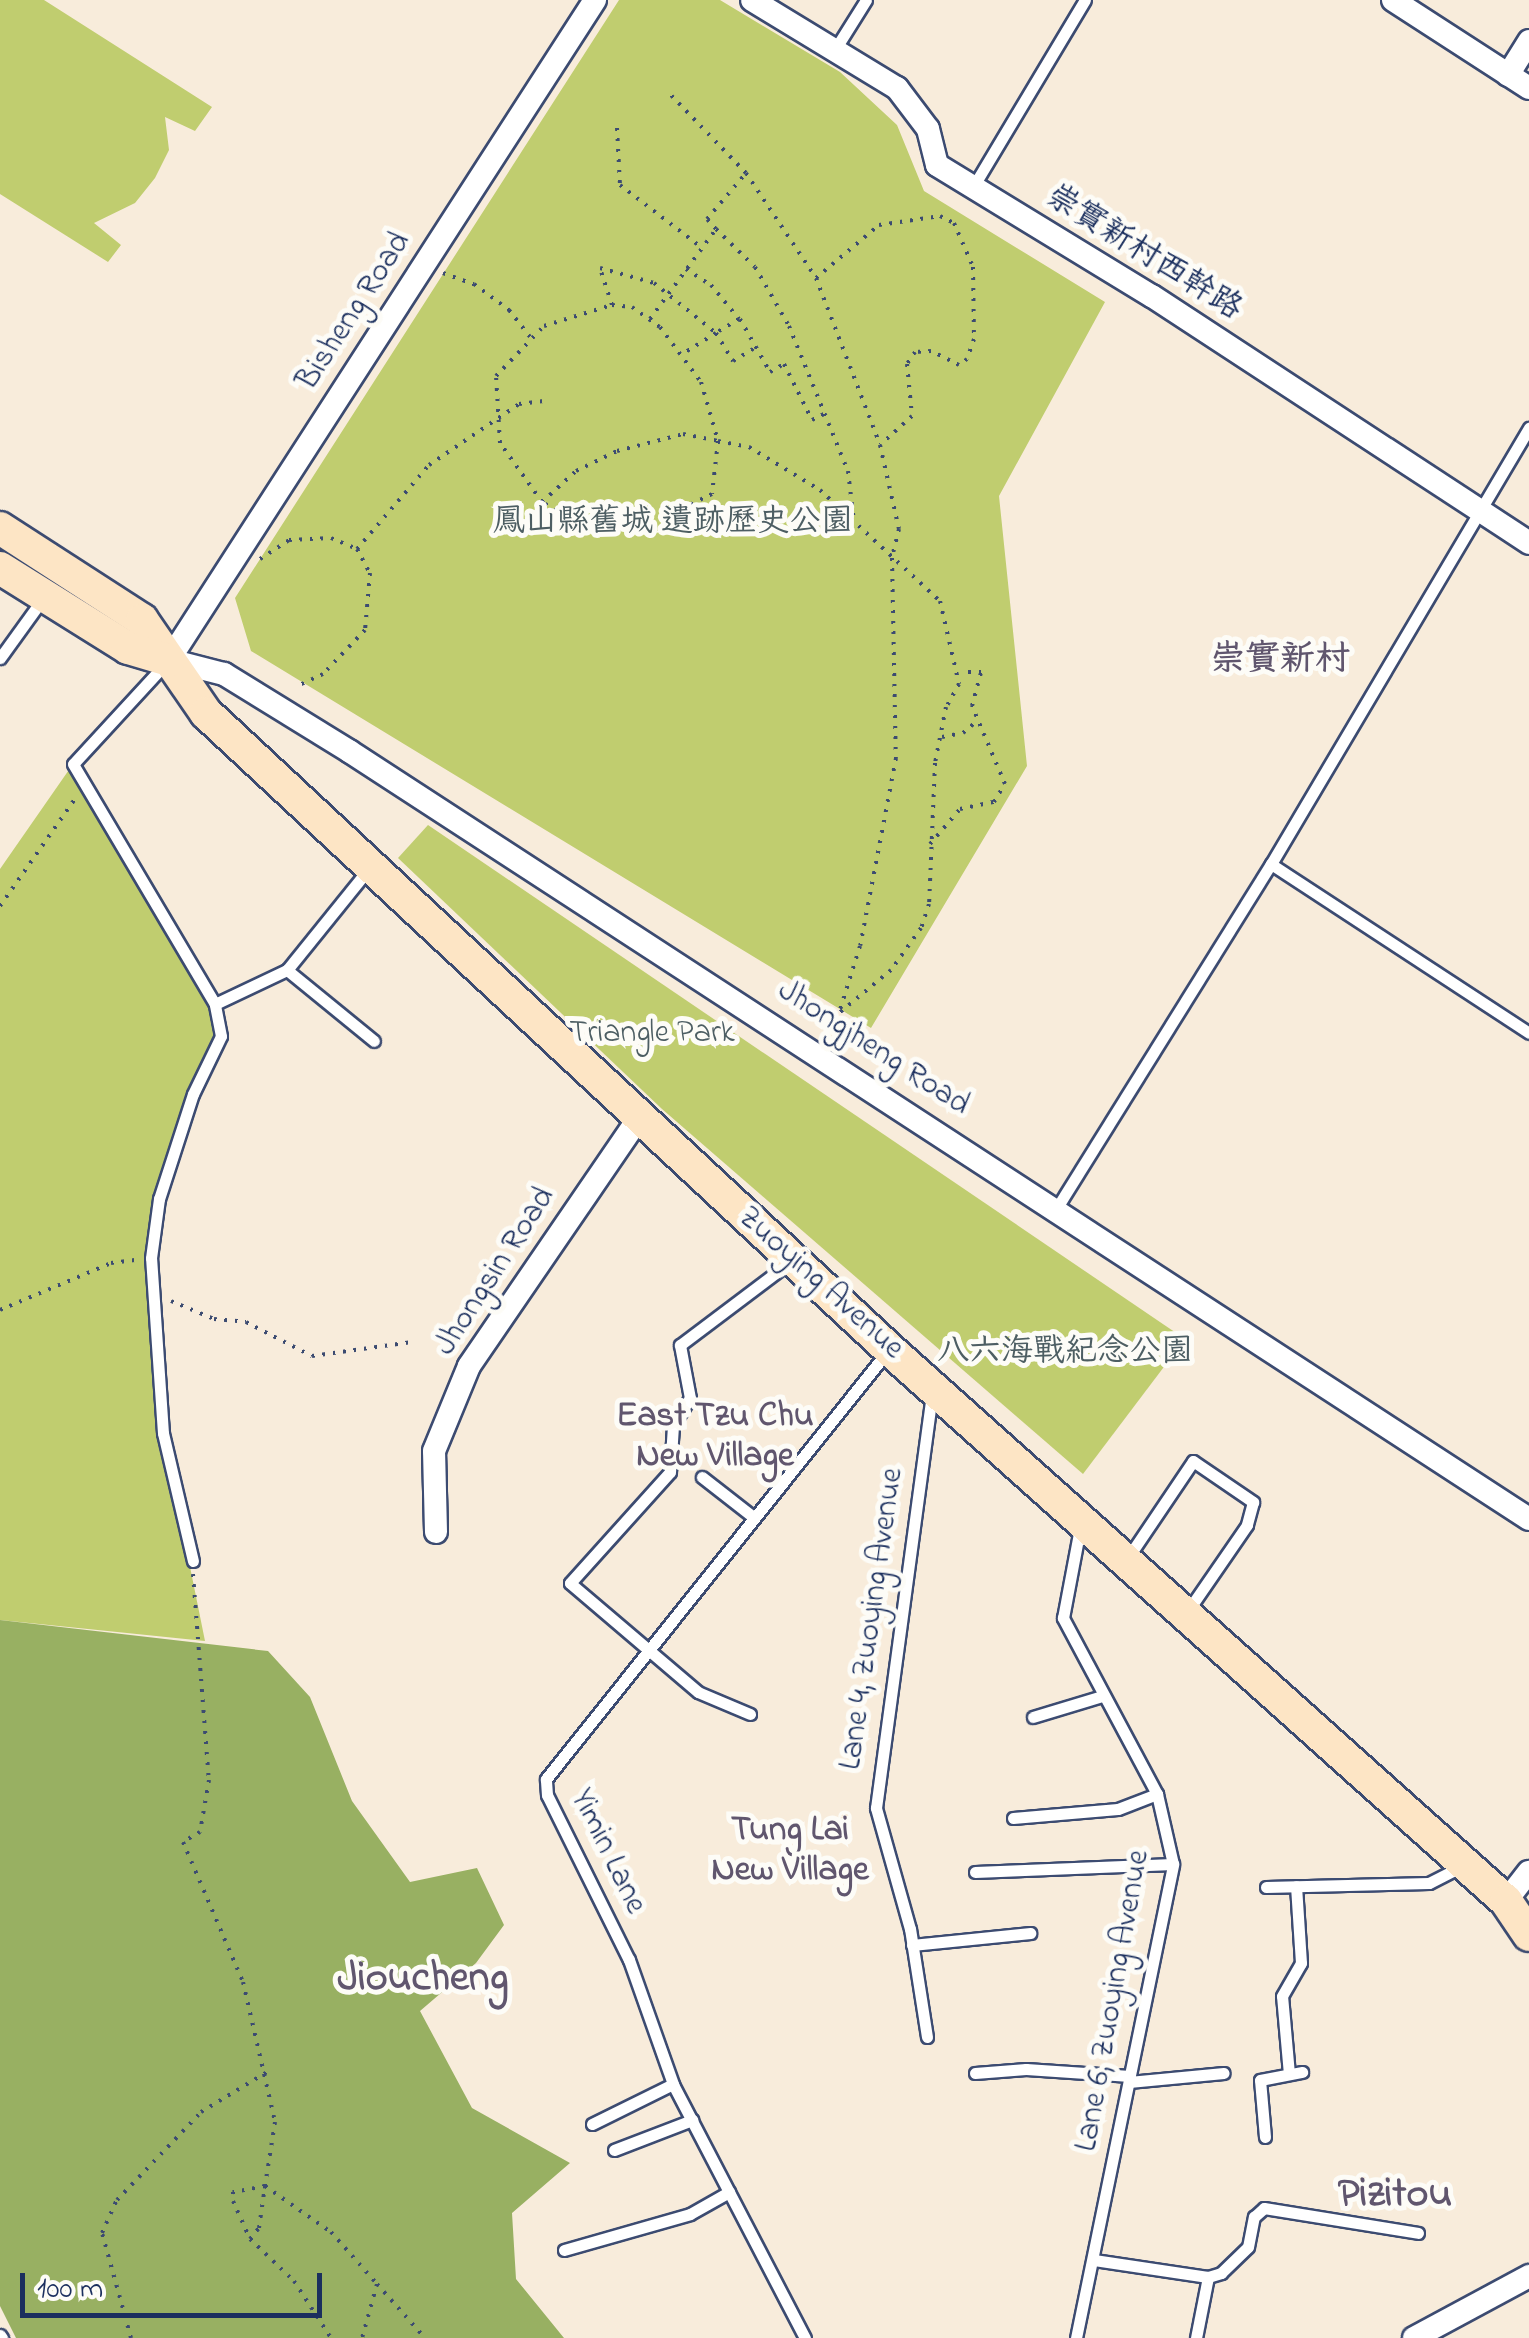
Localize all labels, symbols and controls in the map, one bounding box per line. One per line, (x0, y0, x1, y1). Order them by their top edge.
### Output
street label: 崇實新村西幹路 (1038, 178, 1248, 330)
street label: Bisheng Road (290, 226, 420, 398)
park label: 鳳山縣舊城 遺跡歷史公園 (493, 504, 853, 542)
district label: 崇實新村 (1210, 640, 1350, 682)
street label: Jhongjheng Road (770, 973, 976, 1125)
park label: Triangle Park (569, 1015, 735, 1053)
street label: Jhongsin Road (427, 1181, 565, 1363)
street label: Zuoying Avenue (729, 1199, 911, 1369)
park label: 八六海戰紀念公園 (937, 1334, 1193, 1372)
district label: East Tzu Chu New Village (616, 1396, 814, 1478)
street label: Lane 4, Zuoying Avenue (833, 1466, 913, 1772)
street label: Yimin Lane (560, 1783, 654, 1921)
district label: Tung Lai New Village (711, 1810, 869, 1892)
street label: Lane 6, Zuoying Avenue (1069, 1847, 1159, 2155)
district label: Jioucheng (338, 1954, 508, 2004)
district label: Pizitou (1338, 2170, 1452, 2220)
scale bar (25, 2253, 328, 2315)
text: 100 m (37, 2268, 103, 2312)

